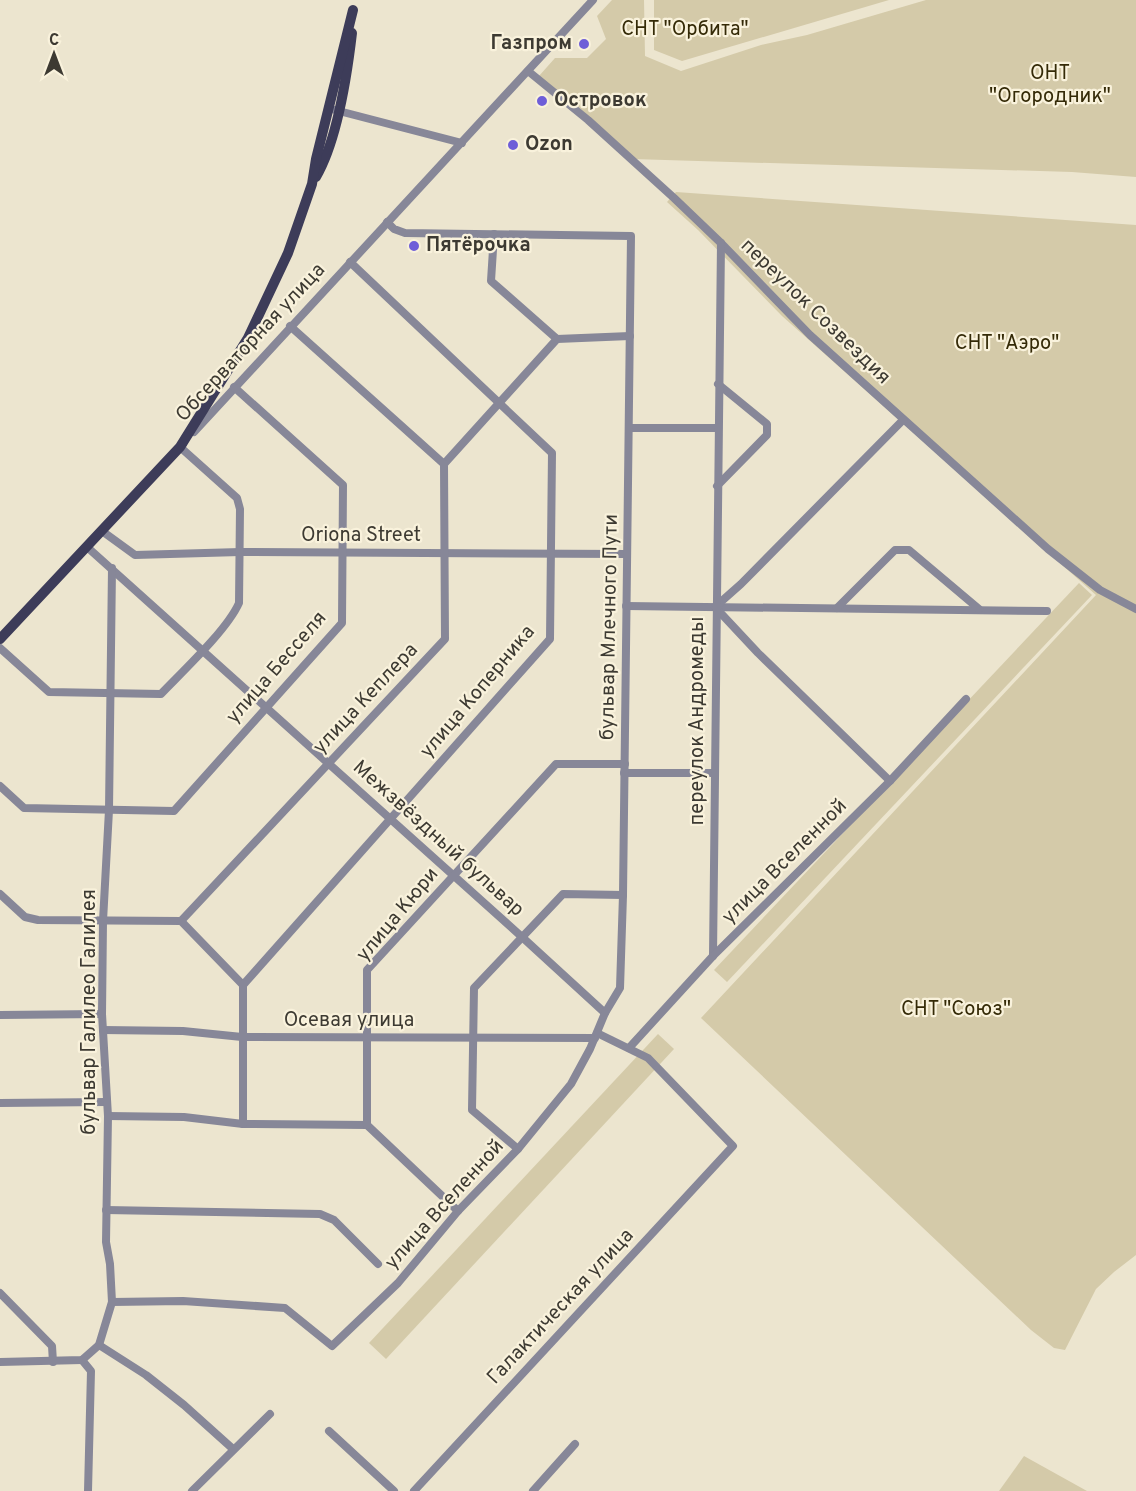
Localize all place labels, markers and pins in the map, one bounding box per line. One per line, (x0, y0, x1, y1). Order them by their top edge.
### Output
place label: Газпром (490, 31, 572, 57)
marker: Газпром (577, 37, 591, 51)
place label: Островок (554, 88, 647, 114)
marker: Островок (535, 94, 549, 108)
place label: Ozon (525, 132, 573, 158)
marker: Ozon (506, 138, 520, 152)
place label: Пятёрочка (426, 233, 531, 259)
marker: Пятёрочка (407, 239, 421, 253)

